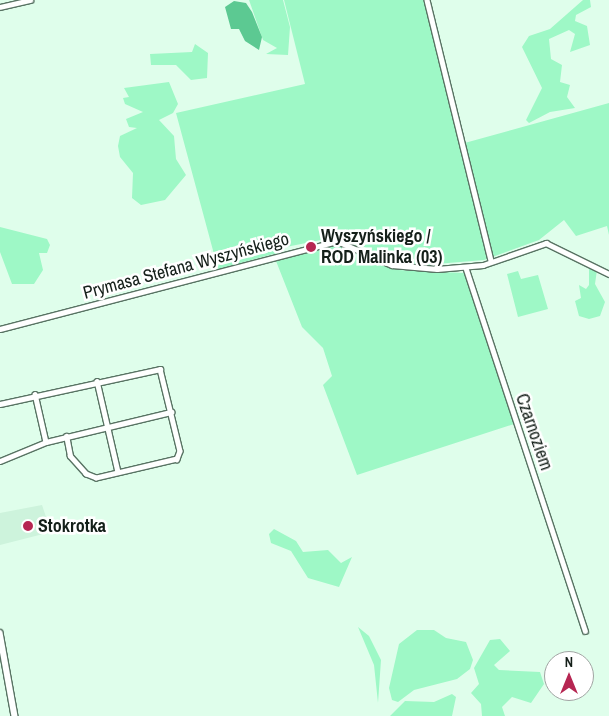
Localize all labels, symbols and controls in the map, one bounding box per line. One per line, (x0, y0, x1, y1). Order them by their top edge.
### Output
place label: Wyszyńskiego / ROD Malinka (03) (321, 226, 442, 268)
street label: Prymasa Stefana Wyszyńskiego (81, 228, 291, 304)
marker: Wyszyńskiego / ROD Malinka (03) (305, 241, 317, 253)
street label: Czarnoziem (511, 391, 557, 473)
place label: Stokrotka (38, 515, 106, 537)
marker: Stokrotka (22, 520, 34, 532)
north arrow (544, 651, 594, 701)
text: N (565, 653, 573, 671)

